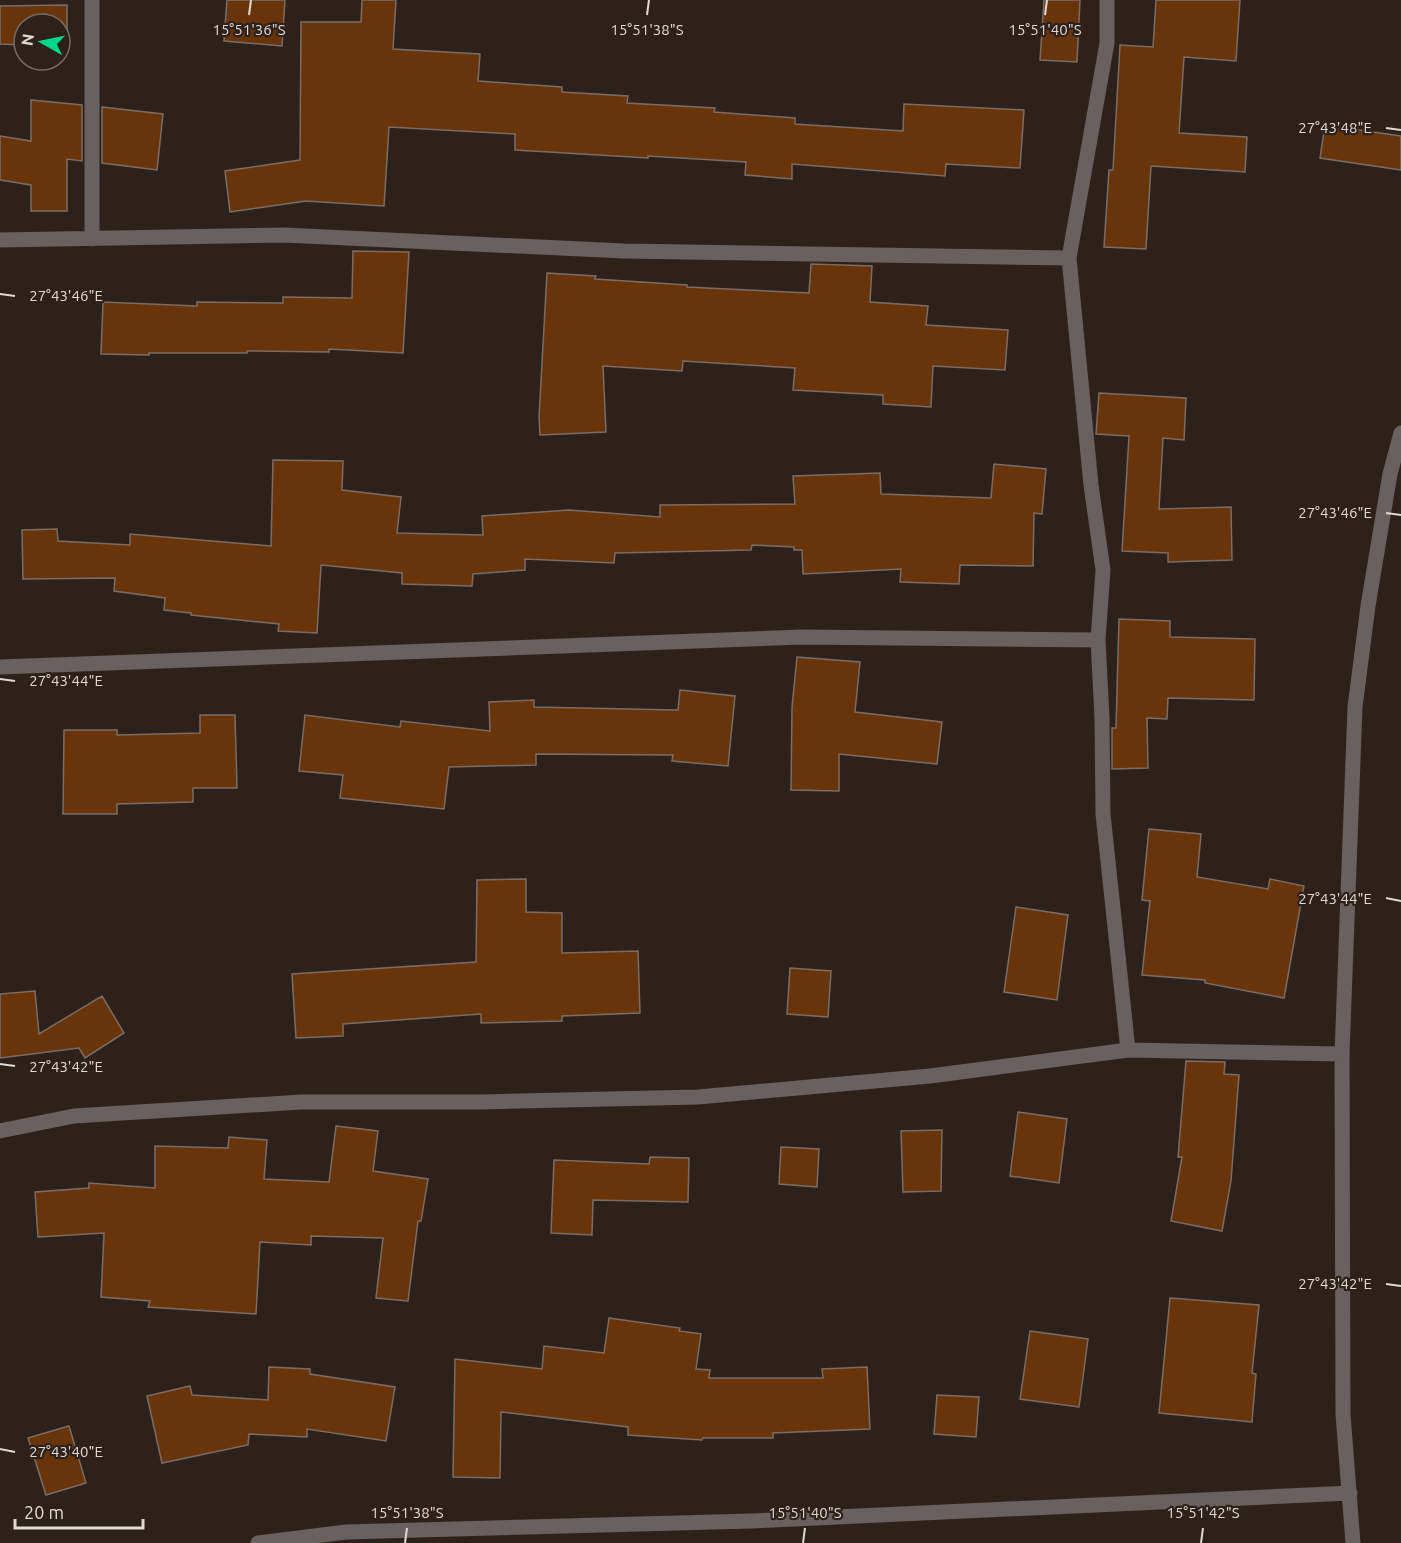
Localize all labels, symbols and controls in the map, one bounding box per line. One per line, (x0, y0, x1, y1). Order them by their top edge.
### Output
north arrow (12, 12, 72, 72)
text: 15°51'36"S (212, 21, 286, 38)
text: 15°51'38"S (610, 21, 684, 38)
text: 15°51'40"S (1008, 21, 1082, 38)
text: N (17, 32, 37, 47)
text: 27°43'48"E (1298, 119, 1372, 136)
text: 27°43'46"E (29, 287, 103, 304)
text: 27°43'46"E (1298, 504, 1372, 521)
text: 27°43'44"E (29, 672, 103, 689)
text: 27°43'44"E (1298, 890, 1372, 907)
text: 27°43'42"E (29, 1058, 103, 1075)
text: 27°43'42"E (1298, 1275, 1372, 1292)
text: 27°43'40"E (29, 1443, 103, 1460)
scale bar (15, 1492, 142, 1530)
text: 20 m (24, 1502, 64, 1522)
text: 15°51'38"S (370, 1504, 444, 1521)
text: 15°51'40"S (768, 1504, 842, 1521)
text: 15°51'42"S (1166, 1504, 1240, 1521)

